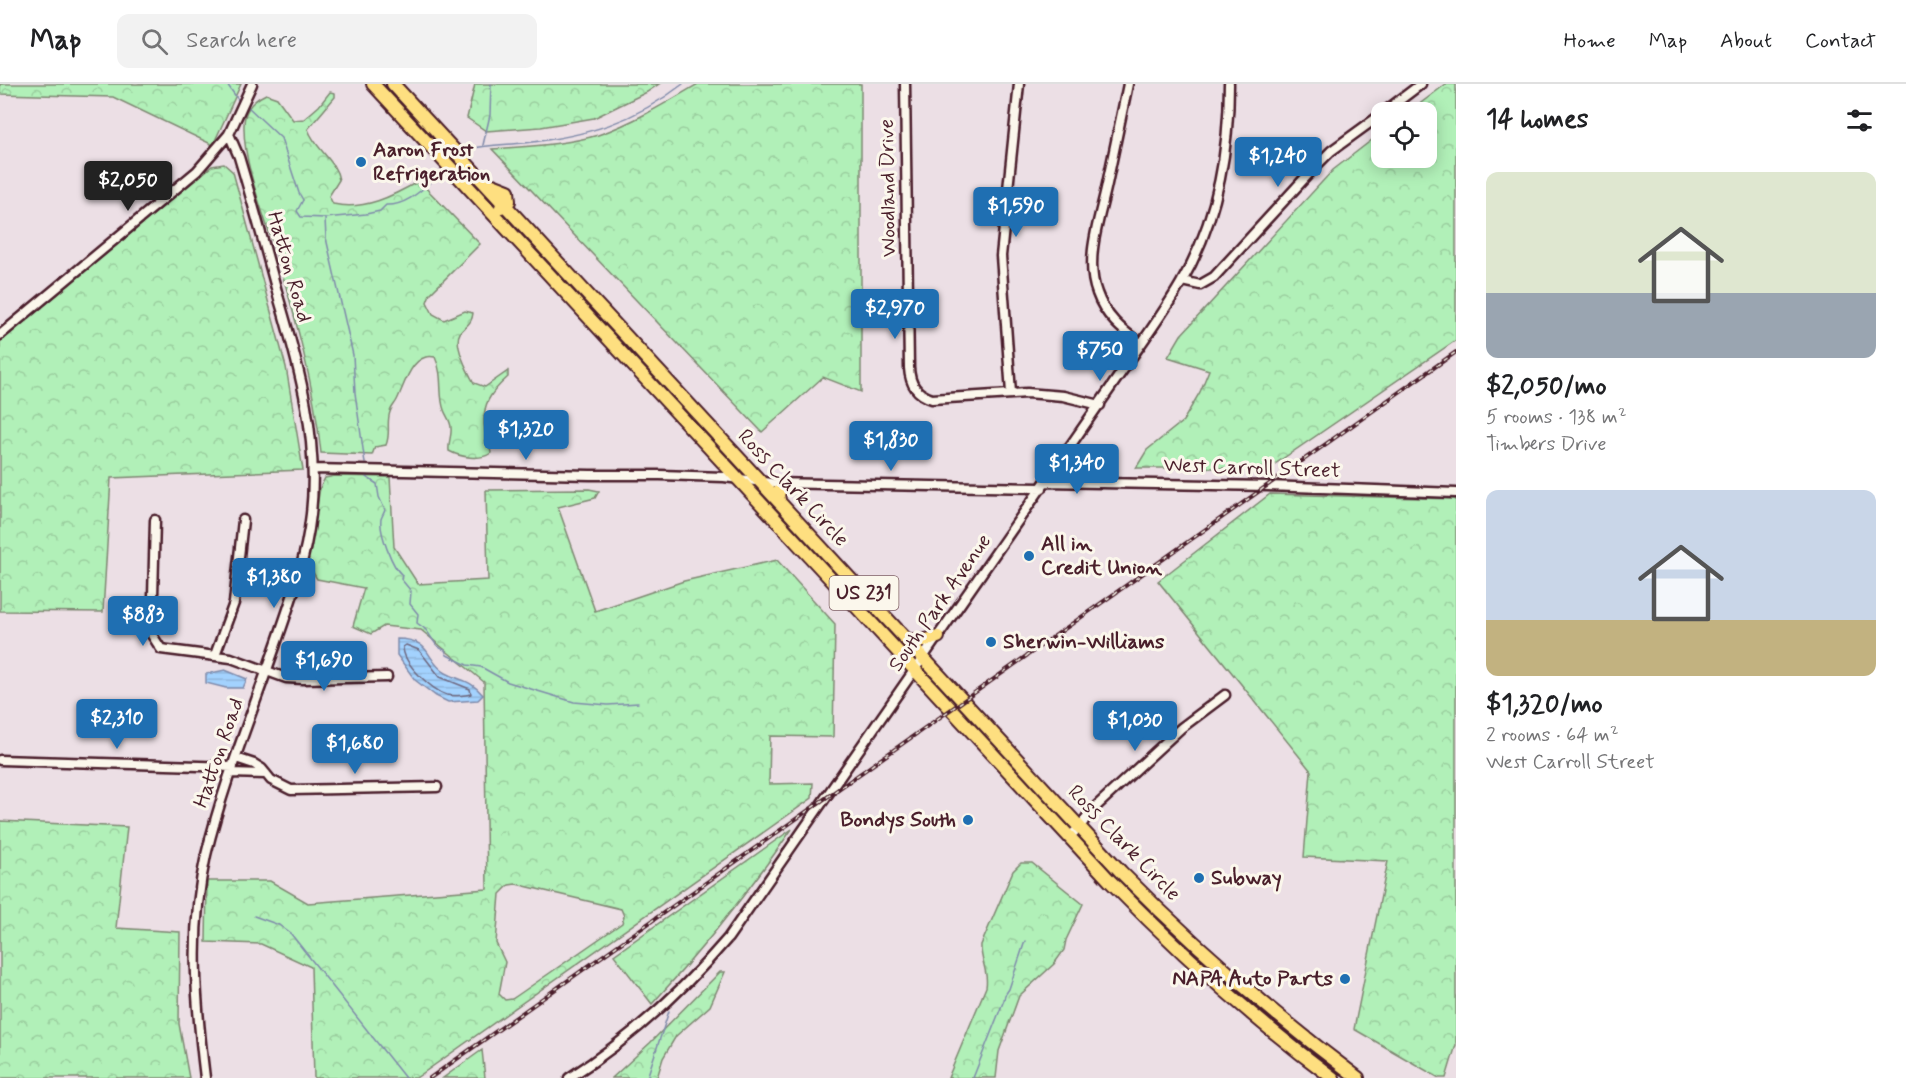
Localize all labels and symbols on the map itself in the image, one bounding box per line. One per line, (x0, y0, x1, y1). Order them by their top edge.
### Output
street label: Woodland Drive (873, 119, 903, 257)
place label: Aaron Frost Refrigeration (373, 136, 490, 188)
pin: $1,240 (1229, 137, 1327, 188)
marker: Aaron Frost Refrigeration (354, 155, 368, 169)
pin: $2,050 (79, 161, 177, 212)
pin: $1,590 (967, 187, 1065, 238)
street label: Hatton Road (260, 208, 318, 326)
pin: $2,970 (846, 289, 944, 340)
pin: $750 (1064, 331, 1136, 382)
pin: $1,320 (477, 410, 575, 461)
pin: $1,830 (842, 421, 940, 472)
street label: Ross Clark Circle (731, 423, 855, 553)
pin: $1,340 (1028, 444, 1126, 495)
street label: West Carroll Street (1163, 451, 1341, 485)
street label: South Park Avenue (882, 529, 998, 677)
place label: All in Credit Union (1041, 530, 1162, 582)
marker: All in Credit Union (1022, 549, 1036, 563)
pin: $1,380 (225, 558, 323, 609)
road number: US 231 (830, 576, 898, 610)
pin: $883 (107, 596, 179, 647)
place label: Sherwin-Williams (1003, 628, 1165, 656)
marker: Sherwin-Williams (984, 635, 998, 649)
pin: $1,690 (275, 641, 373, 692)
street label: Hatton Road (187, 694, 251, 812)
pin: $2,310 (68, 699, 166, 750)
pin: $1,030 (1086, 701, 1184, 752)
pin: $1,680 (306, 724, 404, 775)
street label: Ross Clark Circle (1061, 779, 1187, 907)
place label: Bondys South (840, 806, 956, 834)
marker: Bondys South (961, 813, 975, 827)
place label: Subway (1211, 864, 1282, 892)
marker: Subway (1192, 871, 1206, 885)
place label: NAPA Auto Parts (1172, 965, 1334, 993)
marker: NAPA Auto Parts (1338, 972, 1352, 986)

